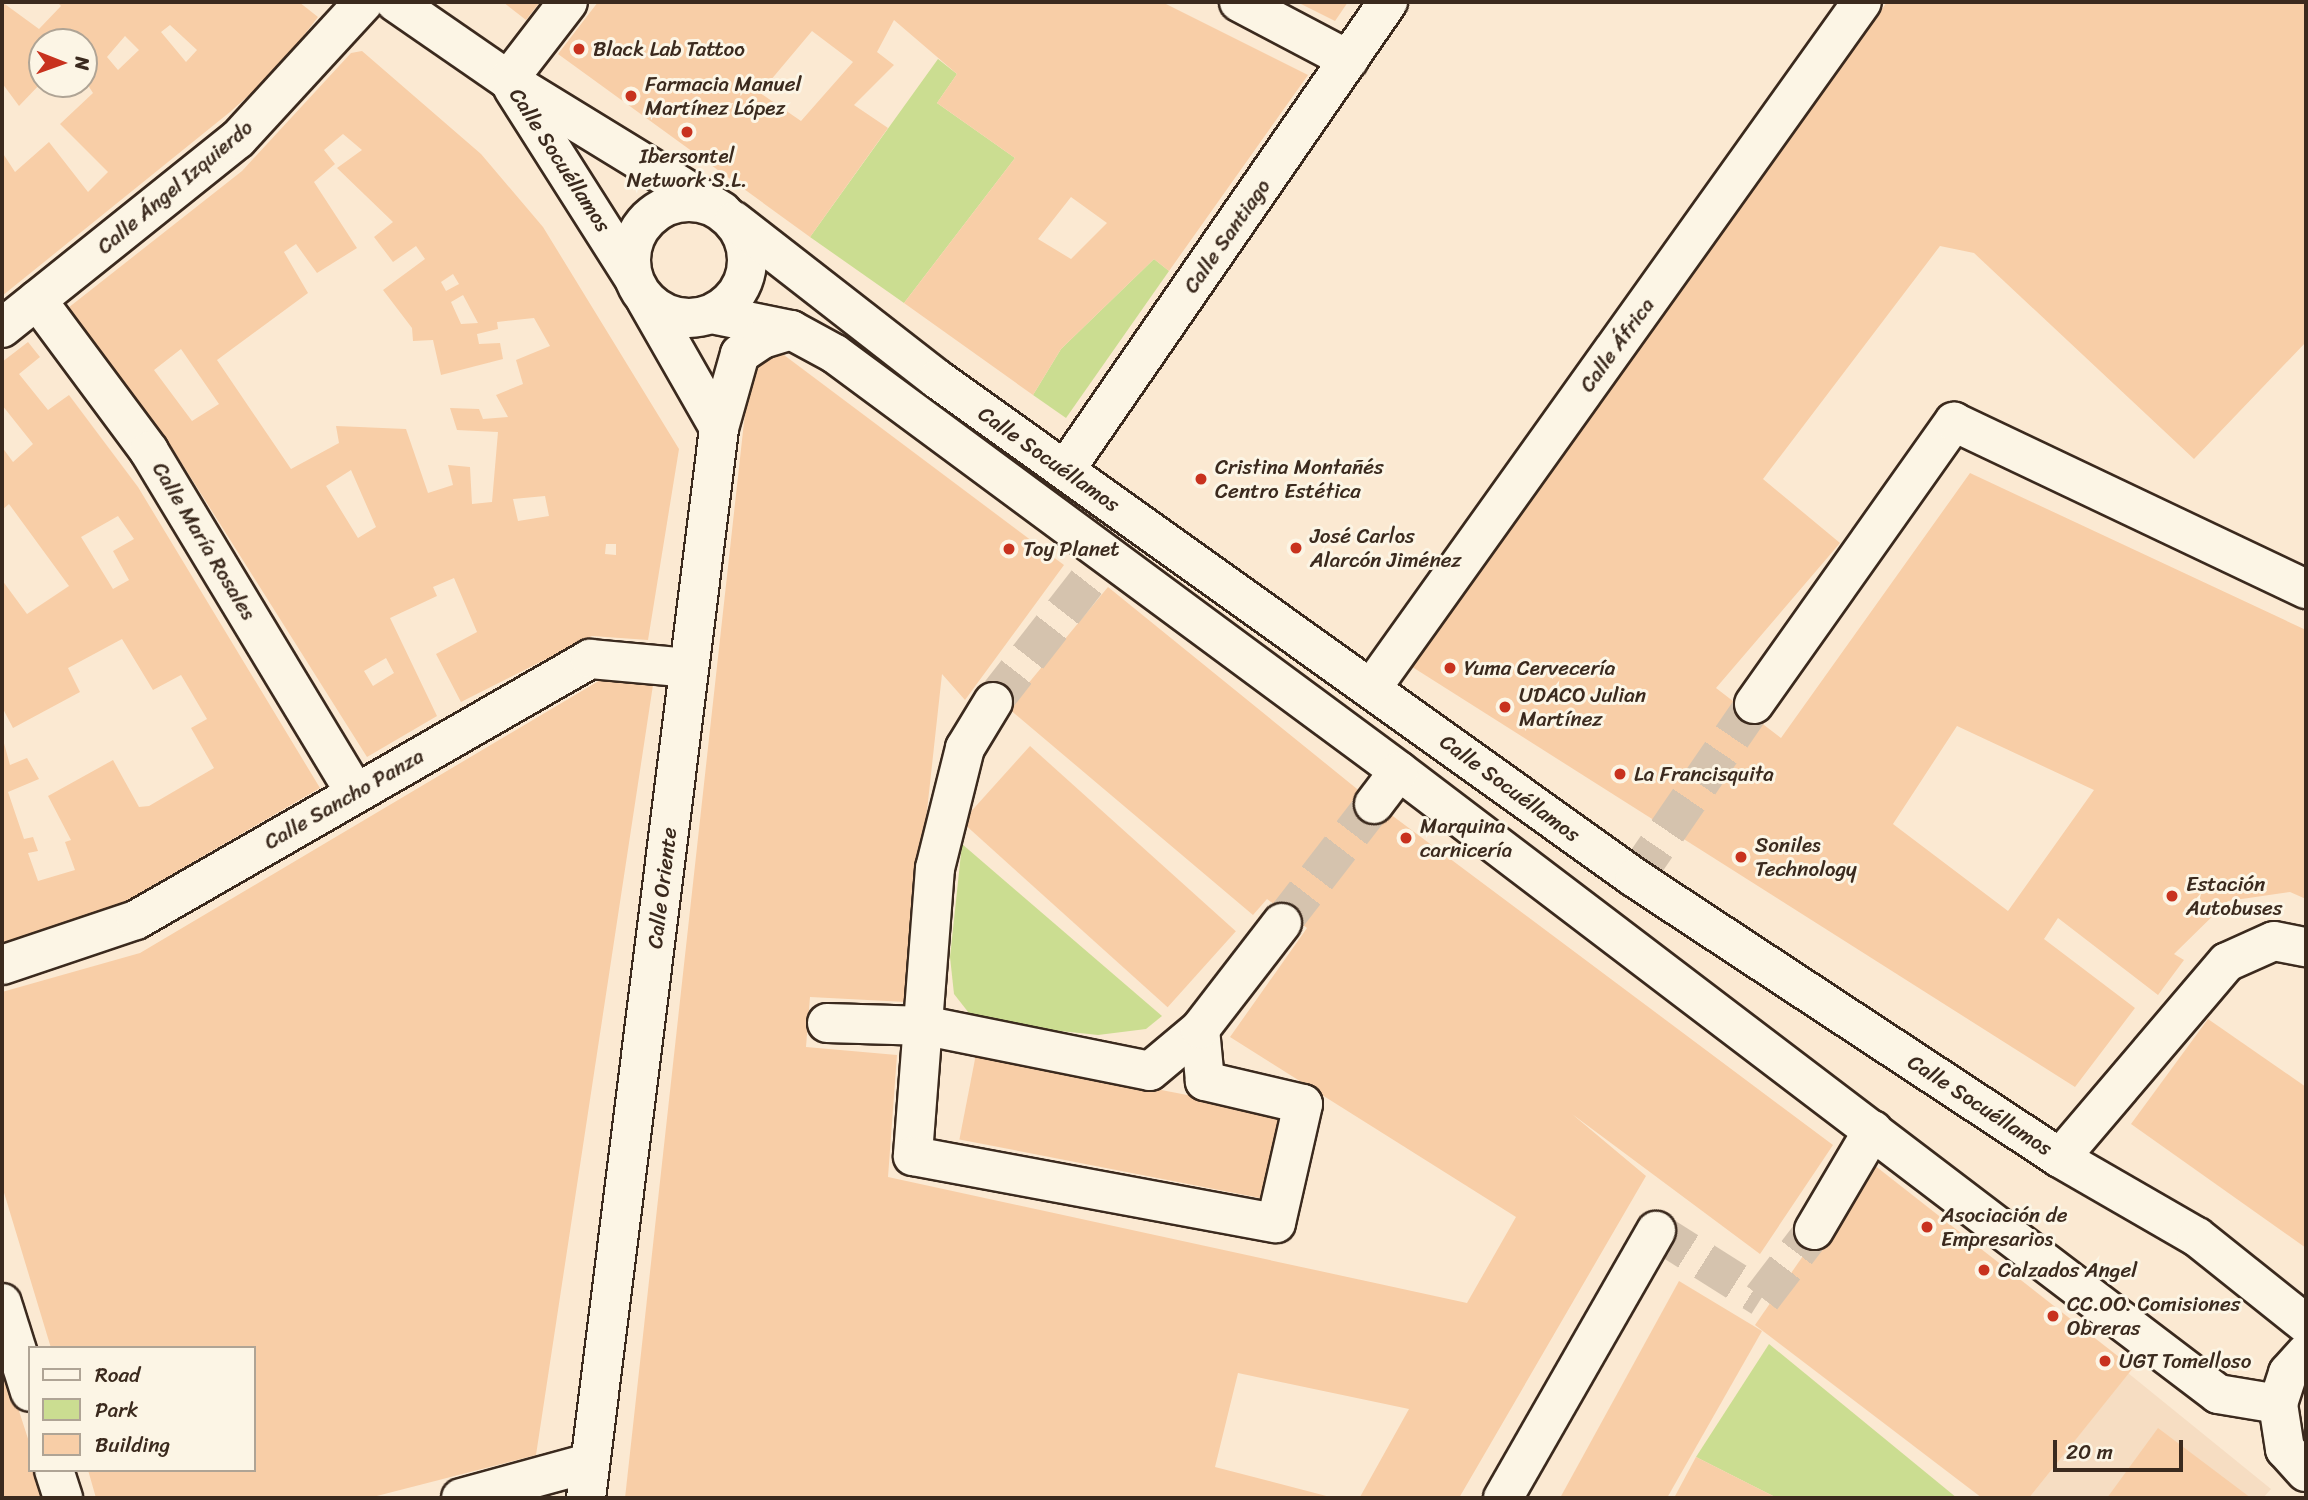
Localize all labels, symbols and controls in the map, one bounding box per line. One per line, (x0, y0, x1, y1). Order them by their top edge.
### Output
north arrow (28, 28, 98, 98)
place label: Black Lab Tattoo (593, 36, 746, 62)
marker: Black Lab Tattoo (571, 41, 587, 57)
text: N (66, 56, 99, 70)
place label: Farmacia Manuel Martínez López (645, 71, 801, 121)
street label: Calle Socuéllamos (504, 83, 616, 237)
marker: Farmacia Manuel Martínez López (623, 88, 639, 104)
street label: Calle Ángel Izquierdo (92, 114, 258, 260)
marker: Ibersontel Network S.L. (679, 124, 695, 140)
place label: Ibersontel Network S.L. (627, 143, 747, 193)
street label: Calle Santiago (1178, 174, 1276, 298)
street label: Calle África (1574, 293, 1660, 397)
street label: Calle Socuéllamos (973, 401, 1125, 517)
place label: Cristina Montañés Centro Estética (1215, 454, 1383, 504)
street label: Calle María Rosales (147, 458, 261, 624)
marker: Cristina Montañés Centro Estética (1193, 471, 1209, 487)
place label: José Carlos Alarcón Jiménez (1310, 523, 1461, 573)
place label: Toy Planet (1023, 536, 1120, 562)
marker: José Carlos Alarcón Jiménez (1288, 540, 1304, 556)
marker: Toy Planet (1001, 541, 1017, 557)
place label: Yuma Cervecería (1464, 655, 1615, 681)
marker: Yuma Cervecería (1442, 660, 1458, 676)
place label: UDACO Julian Martínez (1519, 682, 1646, 732)
marker: UDACO Julian Martínez (1497, 699, 1513, 715)
street label: Calle Socuéllamos (1435, 729, 1585, 847)
street label: Calle Sancho Panza (260, 743, 428, 855)
place label: La Francisquita (1634, 761, 1774, 787)
marker: La Francisquita (1612, 766, 1628, 782)
place label: Marquina carnicería (1420, 813, 1512, 863)
street label: Calle Oriente (642, 827, 682, 949)
marker: Marquina carnicería (1398, 830, 1414, 846)
place label: Soniles Technology (1755, 832, 1857, 882)
marker: Soniles Technology (1733, 849, 1749, 865)
place label: Estación Autobuses (2186, 871, 2282, 921)
marker: Estación Autobuses (2164, 888, 2180, 904)
street label: Calle Socuéllamos (1903, 1049, 2057, 1161)
place label: Asociación de Empresarios (1941, 1202, 2068, 1252)
marker: Asociación de Empresarios (1919, 1219, 1935, 1235)
place label: Calzados Angel (1998, 1257, 2137, 1283)
marker: Calzados Angel (1976, 1262, 1992, 1278)
place label: CC.OO. Comisiones Obreras (2067, 1291, 2241, 1341)
marker: CC.OO. Comisiones Obreras (2045, 1308, 2061, 1324)
legend (28, 1346, 256, 1472)
place label: UGT Tomelloso (2119, 1348, 2253, 1374)
marker: UGT Tomelloso (2097, 1353, 2113, 1369)
text: Road (95, 1356, 140, 1394)
text: Park (95, 1391, 138, 1429)
text: Building (95, 1426, 170, 1464)
scale bar (2056, 1426, 2186, 1470)
text: 20 m (2066, 1433, 2113, 1471)

